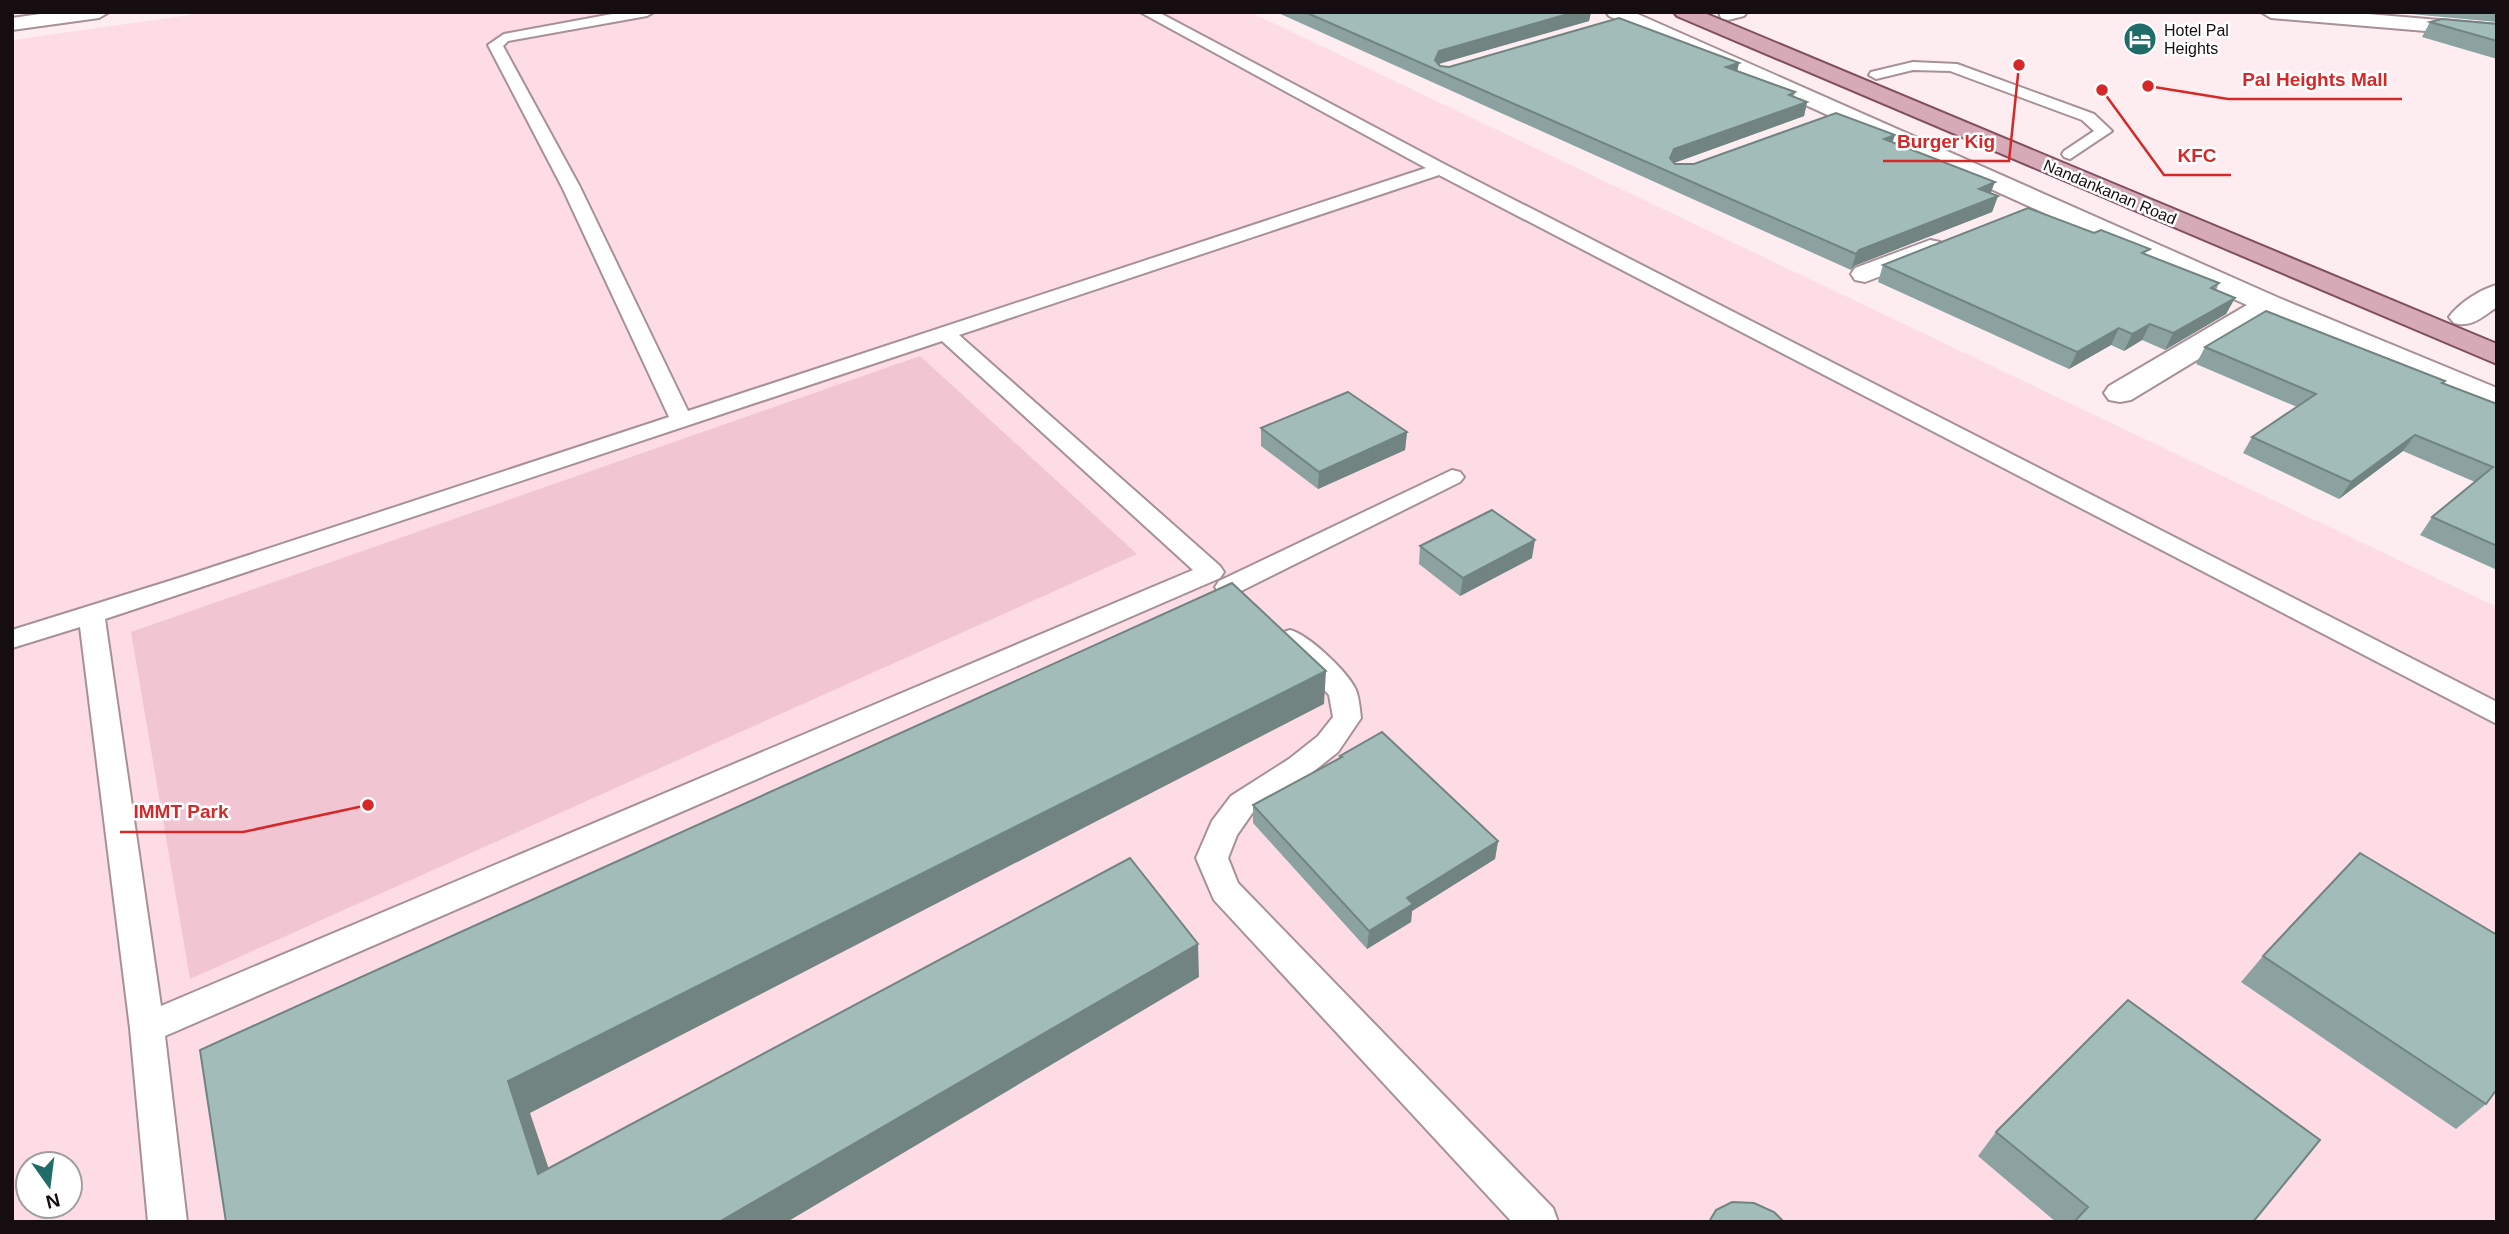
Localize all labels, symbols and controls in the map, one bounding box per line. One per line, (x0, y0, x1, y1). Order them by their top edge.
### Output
hotel icon: Hotel Pal Heights (2121, 20, 2159, 58)
place label: Hotel Pal Heights (2164, 22, 2229, 57)
callout: Pal Heights Mall (2228, 59, 2402, 99)
text: Pal Heights Mall (2242, 69, 2388, 90)
callout: Burger Kig (1883, 121, 2009, 161)
text: Burger Kig (1897, 131, 1995, 152)
callout: KFC (2164, 135, 2231, 175)
text: KFC (2177, 145, 2217, 166)
street label: Nandankanan Road (2041, 156, 2179, 228)
callout: IMMT Park (120, 792, 243, 832)
text: IMMT Park (133, 801, 229, 822)
north arrow (14, 1150, 84, 1220)
text: N (44, 1189, 62, 1213)

